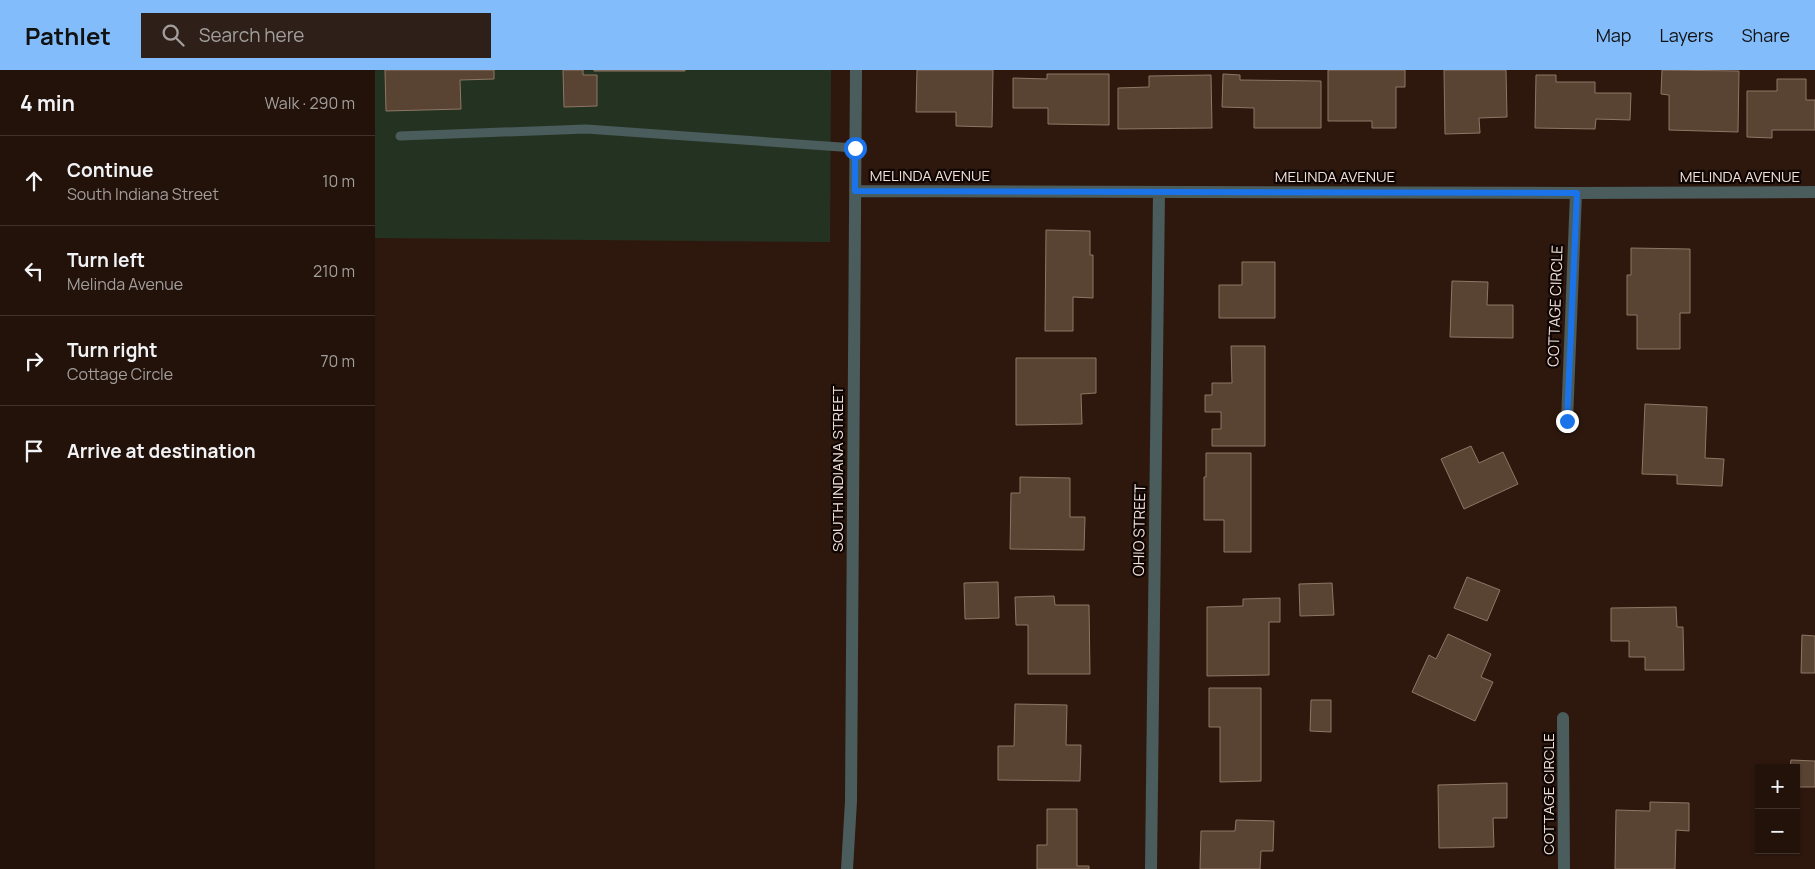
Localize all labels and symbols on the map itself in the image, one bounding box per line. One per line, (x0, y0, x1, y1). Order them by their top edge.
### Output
route start (844, 137, 867, 160)
street label: MELINDA AVENUE (870, 165, 990, 186)
street label: MELINDA AVENUE (1275, 166, 1395, 187)
street label: MELINDA AVENUE (1680, 166, 1800, 187)
street label: COTTAGE CIRCLE (1542, 245, 1568, 367)
street label: SOUTH INDIANA STREET (827, 386, 848, 552)
route end (1556, 410, 1579, 433)
street label: OHIO STREET (1128, 484, 1150, 576)
street label: COTTAGE CIRCLE (1538, 733, 1559, 855)

